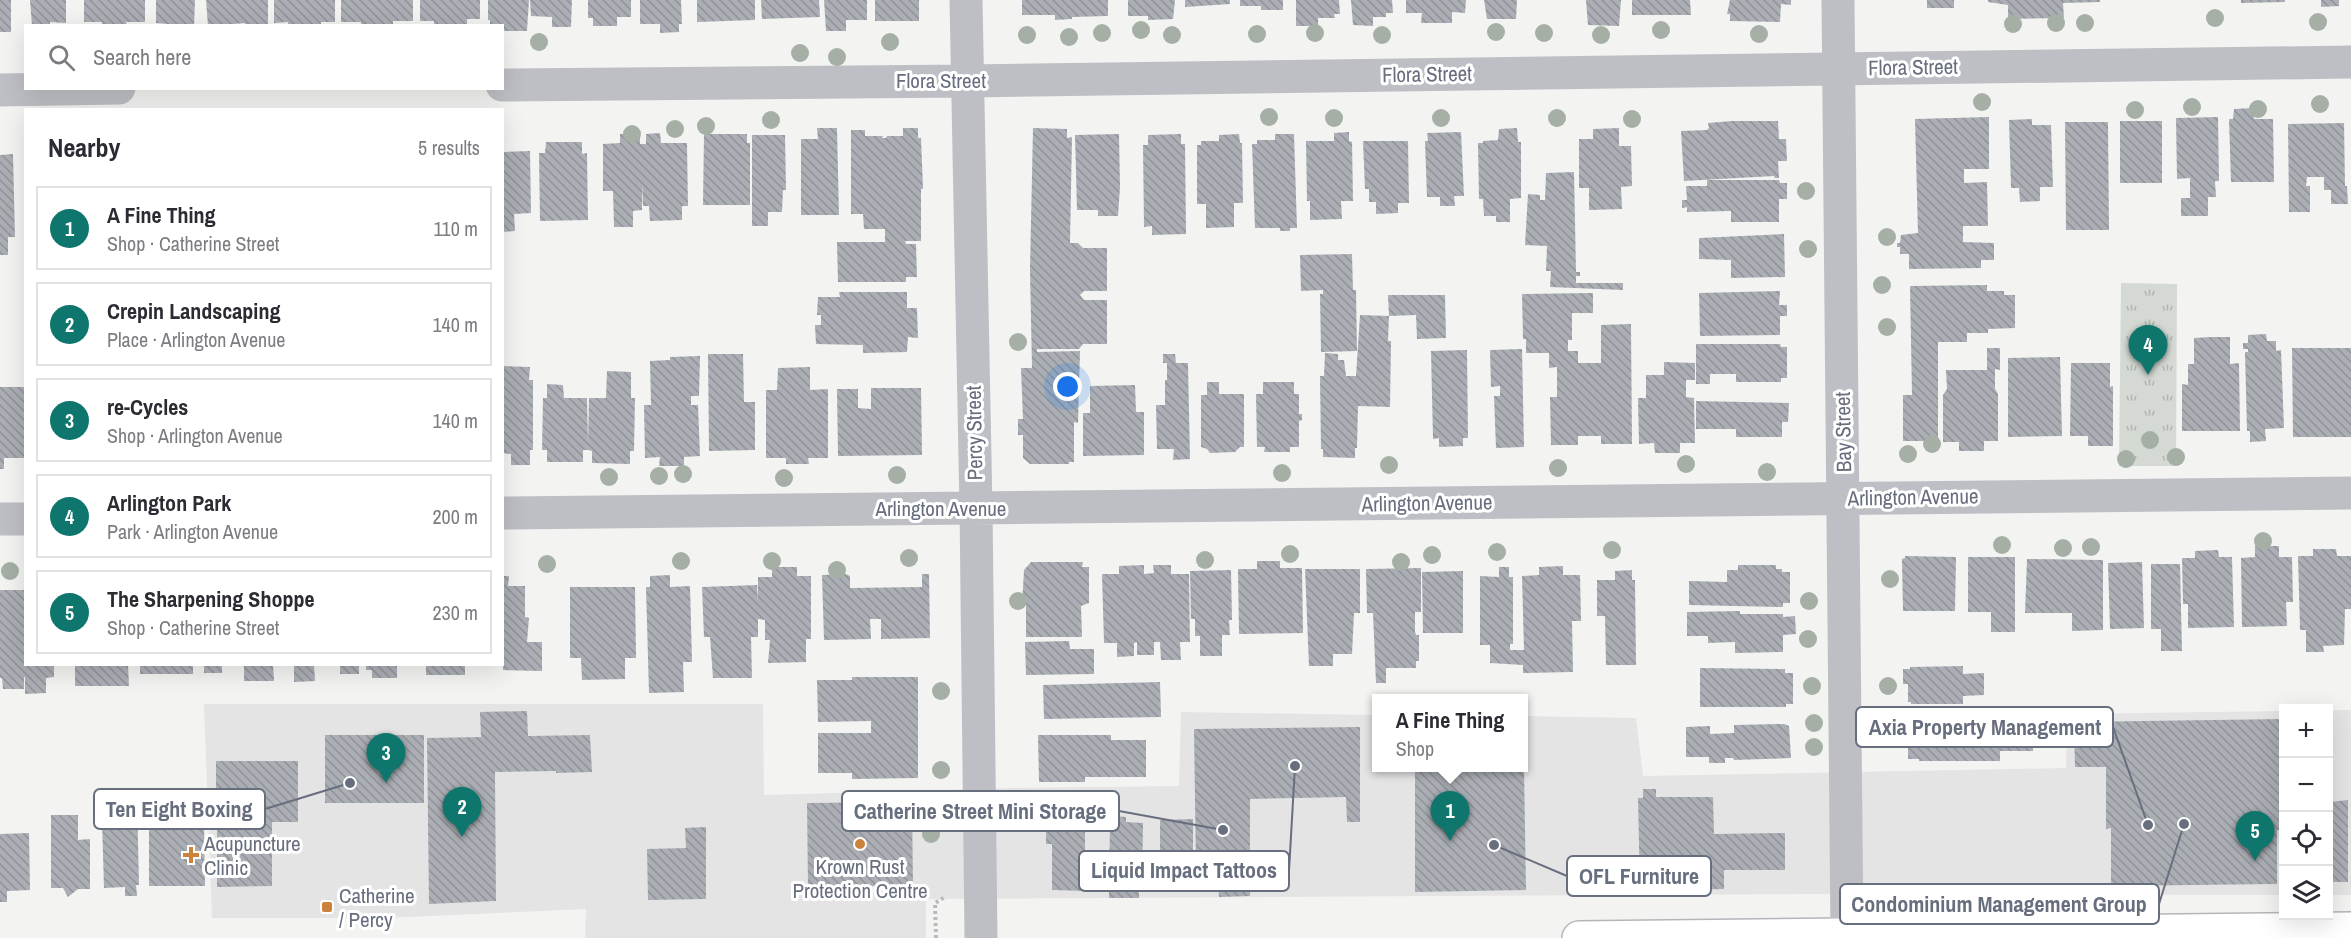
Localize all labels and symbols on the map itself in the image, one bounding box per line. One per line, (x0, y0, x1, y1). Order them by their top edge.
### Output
street label: Flora Street (1868, 52, 1958, 82)
street label: Flora Street (1382, 59, 1472, 89)
street label: Flora Street (896, 66, 986, 95)
pin: 4 (2128, 326, 2168, 375)
your location (1053, 372, 1082, 401)
street label: Percy Street (959, 385, 989, 481)
street label: Bay Street (1828, 391, 1858, 472)
street label: Arlington Avenue (1846, 481, 1979, 513)
street label: Arlington Avenue (1360, 487, 1493, 519)
street label: Arlington Avenue (875, 494, 1006, 523)
callout: Axia Property Management (1856, 707, 2113, 747)
text: Axia Property Management (1869, 712, 2101, 742)
pin: 3 (366, 734, 406, 783)
pin: 2 (442, 788, 482, 837)
callout: Ten Eight Boxing (94, 789, 265, 829)
callout: Catherine Street Mini Storage (842, 791, 1119, 831)
pin: 1 (1430, 792, 1470, 841)
text: Ten Eight Boxing (105, 794, 253, 824)
text: Catherine Street Mini Storage (854, 796, 1106, 826)
pin: 5 (2236, 812, 2274, 861)
place label: Acupuncture Clinic (203, 829, 301, 882)
marker: Krown Rust Protection Centre (853, 837, 867, 851)
marker: Acupuncture Clinic (182, 846, 200, 864)
callout: Liquid Impact Tattoos (1079, 851, 1289, 891)
place label: Krown Rust Protection Centre (793, 852, 927, 905)
text: Liquid Impact Tattoos (1091, 855, 1277, 885)
callout: OFL Furniture (1567, 856, 1711, 896)
text: OFL Furniture (1579, 861, 1699, 891)
place label: Catherine / Percy (339, 881, 415, 934)
callout: Condominium Management Group (1840, 884, 2159, 924)
text: Condominium Management Group (1851, 889, 2147, 919)
marker: Catherine / Percy (320, 900, 334, 914)

